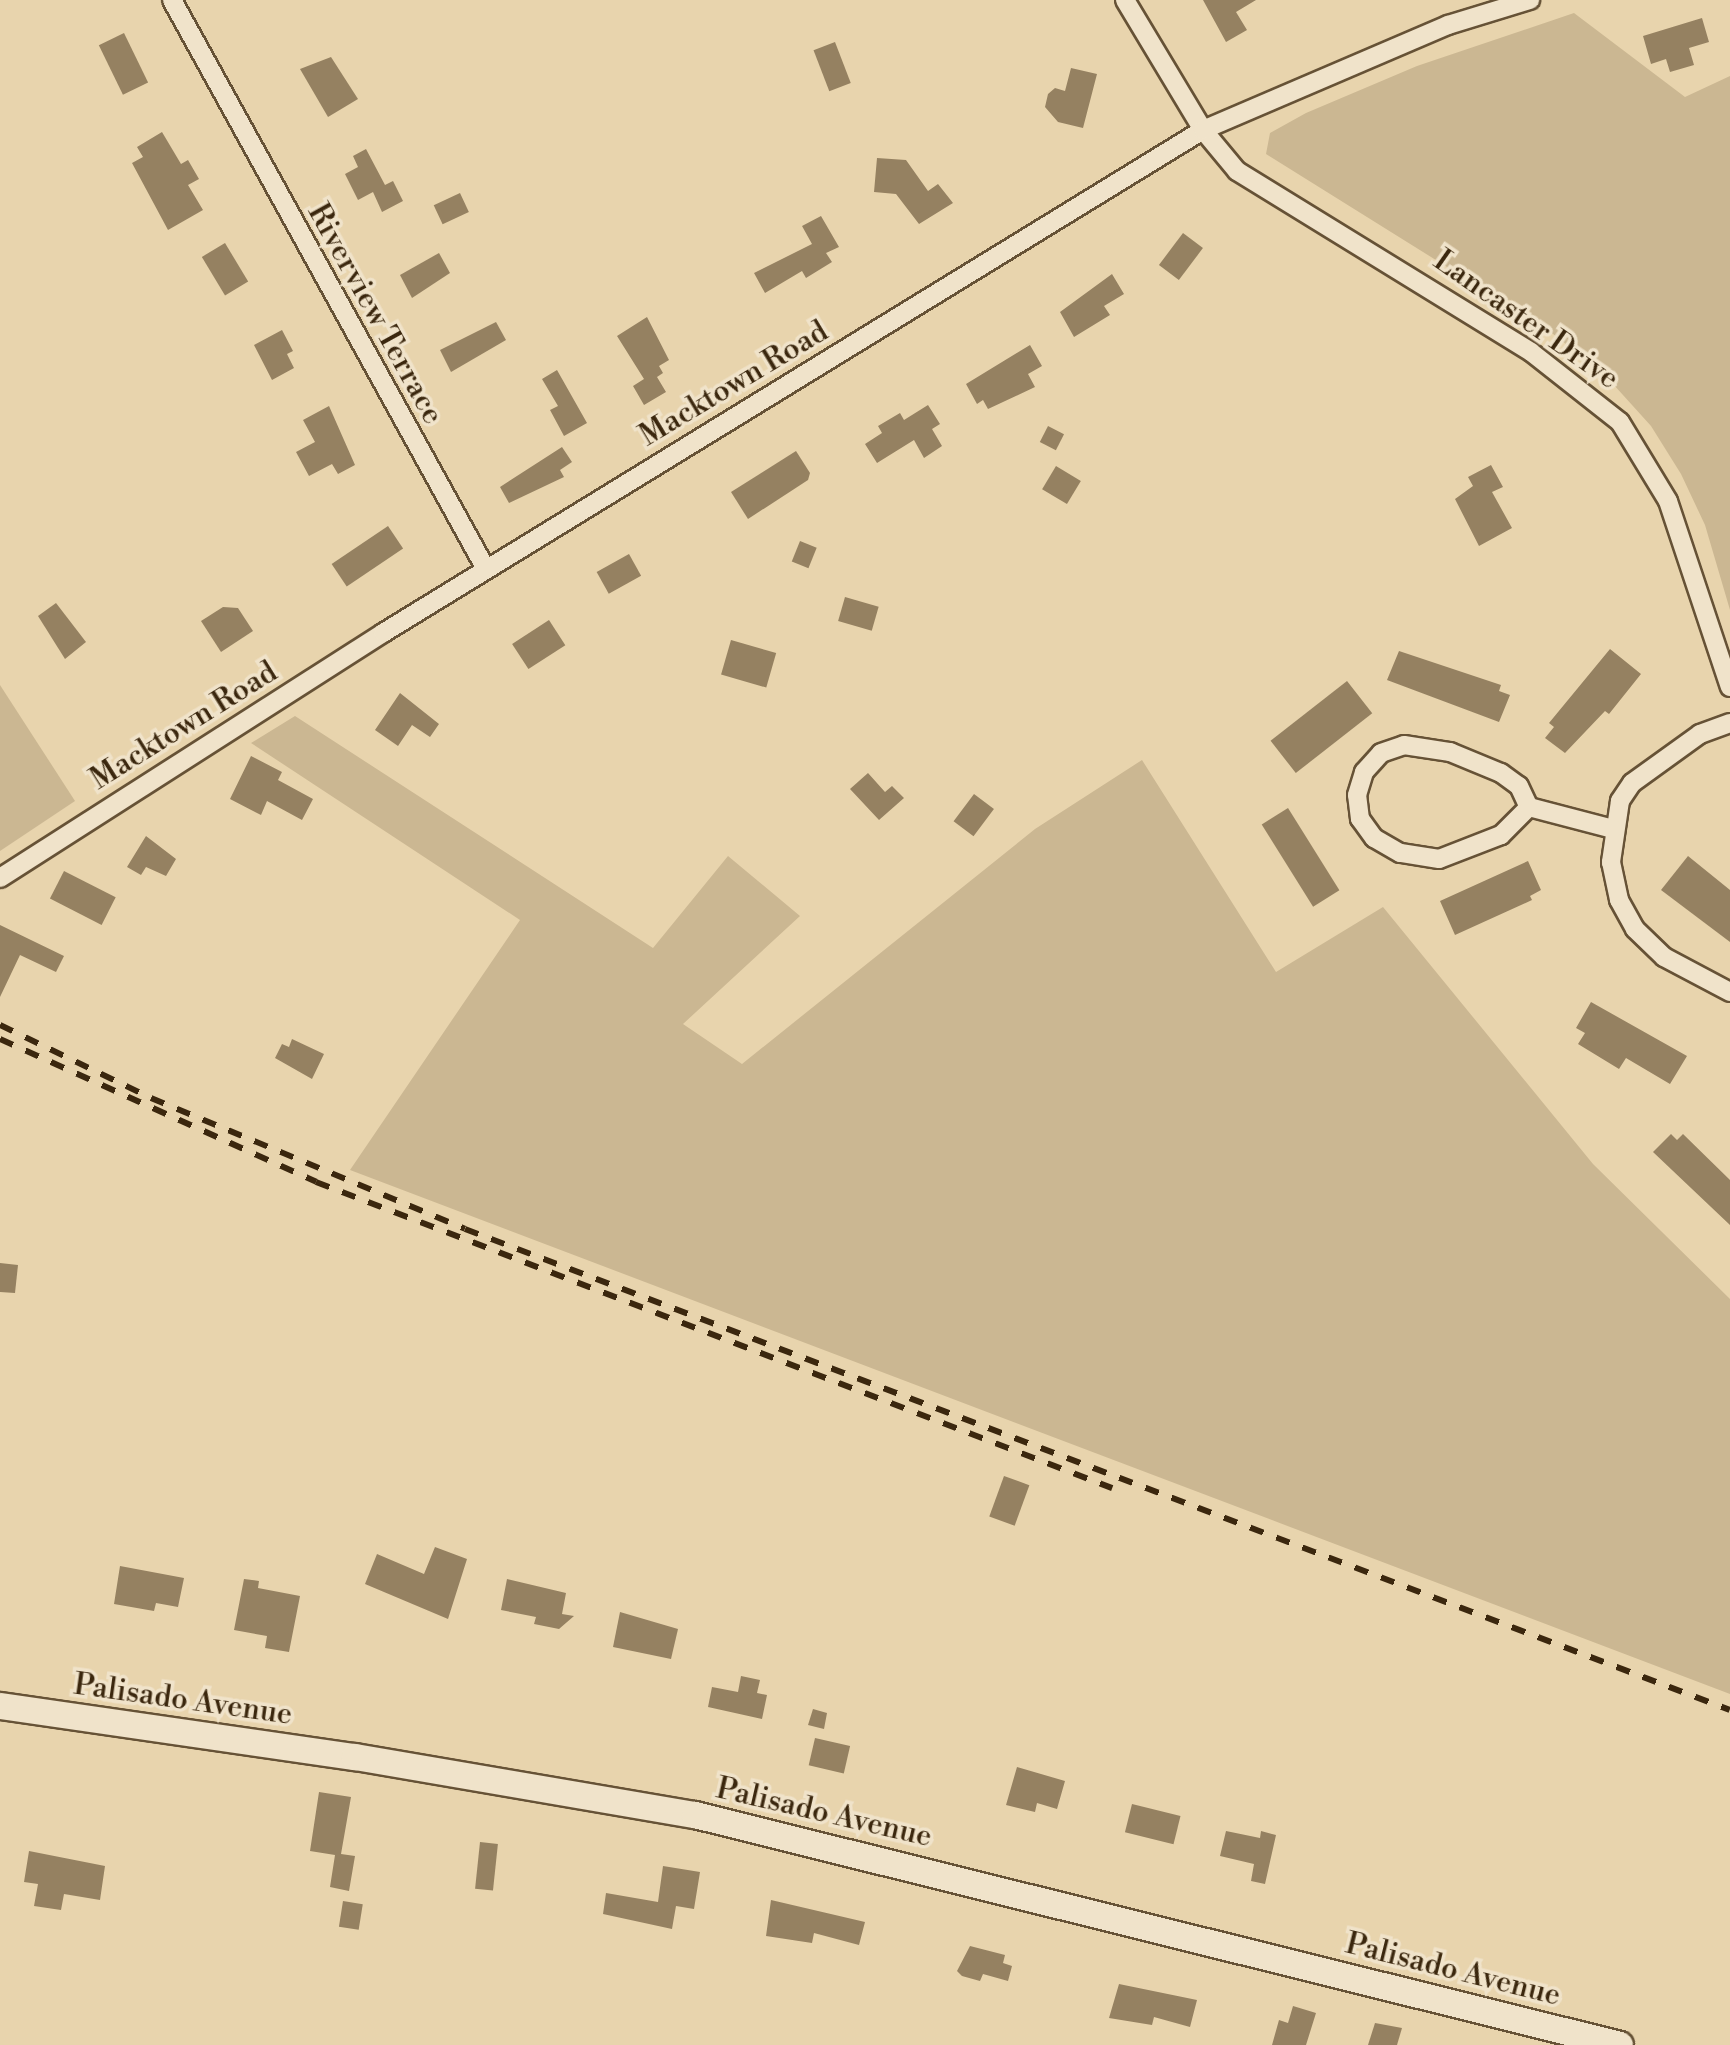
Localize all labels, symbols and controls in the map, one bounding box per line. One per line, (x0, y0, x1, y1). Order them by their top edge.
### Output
street label: Riverview Terrace (299, 197, 451, 431)
street label: Lancaster Drive (1427, 243, 1625, 397)
street label: Macktown Road (633, 314, 835, 454)
street label: Macktown Road (84, 654, 284, 798)
street label: Palisado Avenue (71, 1667, 295, 1733)
street label: Palisado Avenue (713, 1771, 935, 1855)
street label: Palisado Avenue (1342, 1926, 1564, 2014)

